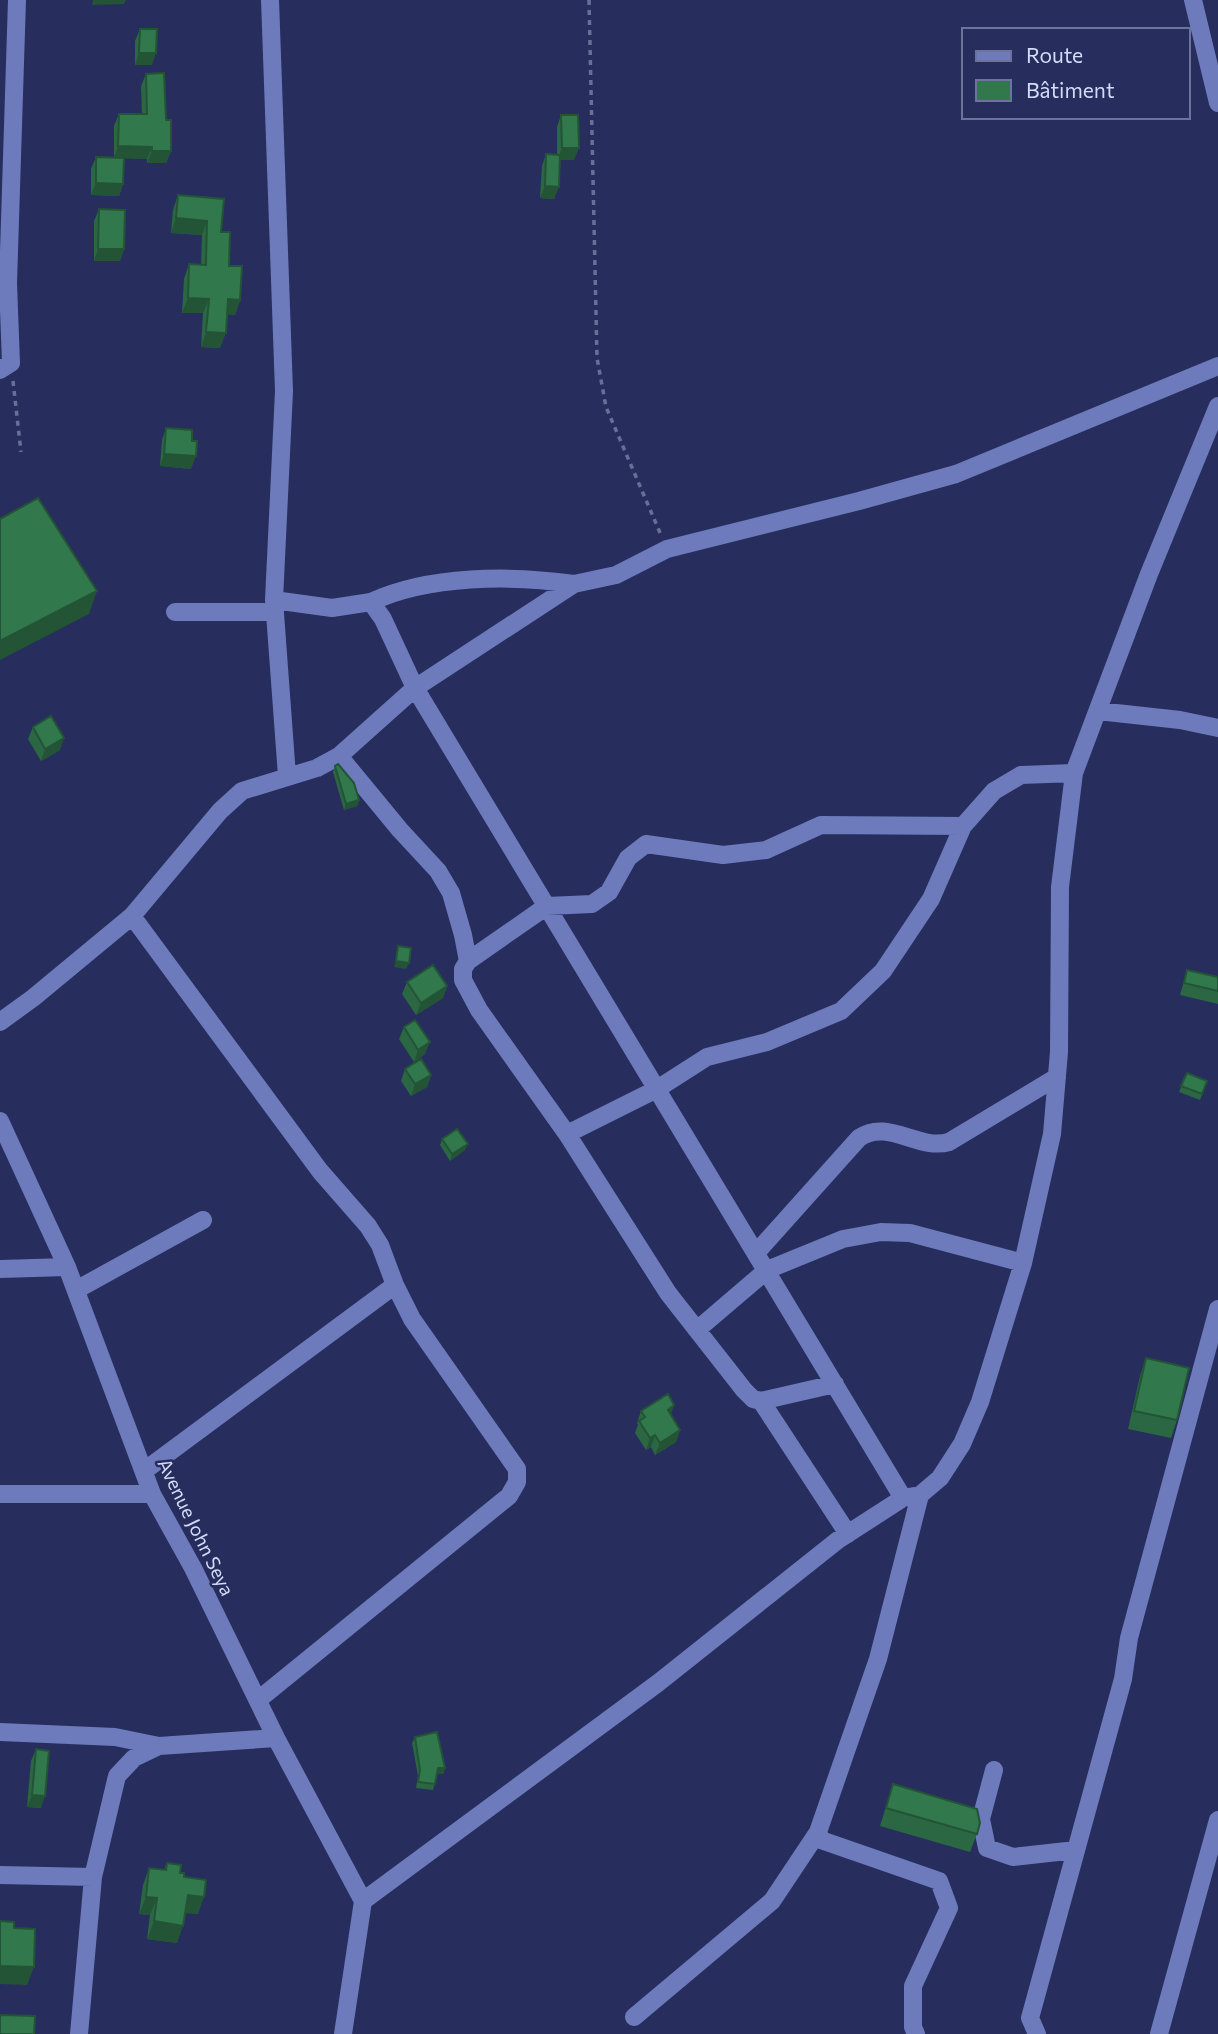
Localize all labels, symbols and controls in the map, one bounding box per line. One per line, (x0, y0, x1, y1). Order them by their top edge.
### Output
legend (962, 28, 1190, 119)
text: Route (1026, 42, 1083, 67)
text: Bâtiment (1026, 77, 1115, 102)
street label: Avenue John Seya (153, 1454, 240, 1599)

